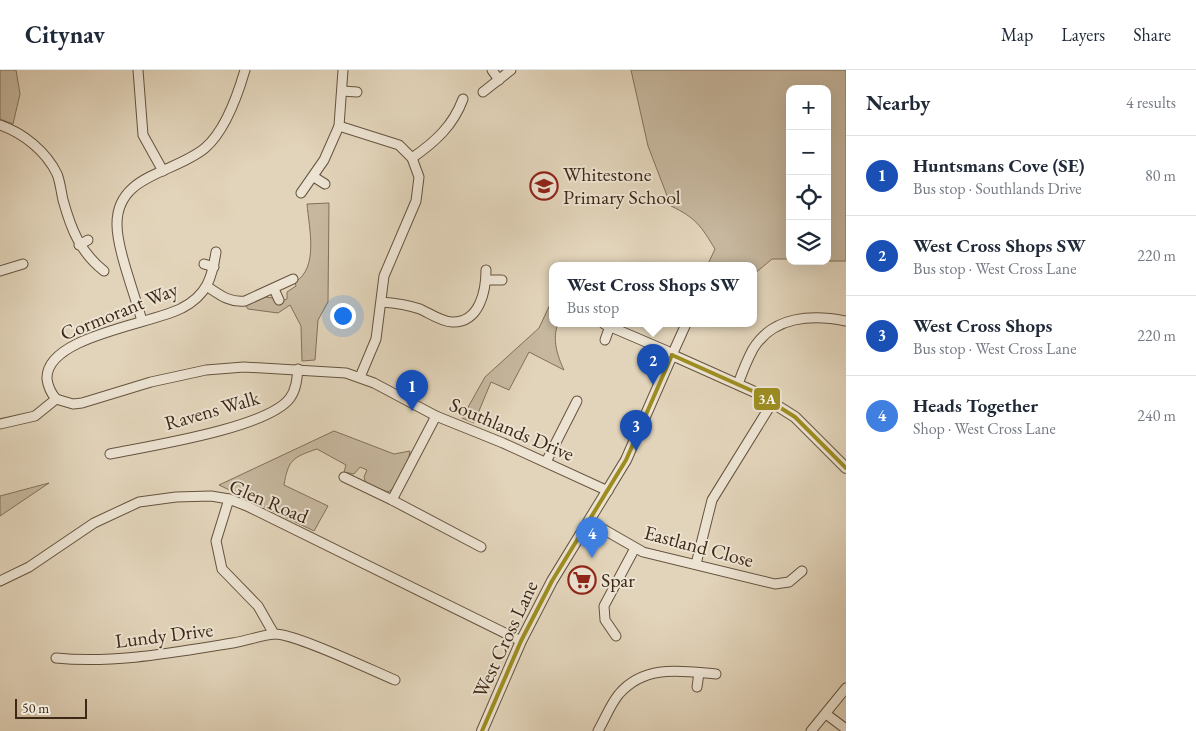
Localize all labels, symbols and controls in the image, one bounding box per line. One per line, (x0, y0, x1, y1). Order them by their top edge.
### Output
text: Citynav (25, 19, 105, 50)
text: Map (1001, 23, 1033, 46)
text: Layers (1061, 23, 1105, 46)
text: Share (1133, 23, 1171, 46)
map controls (786, 85, 831, 265)
button: + (786, 85, 831, 130)
text: Nearby (866, 89, 930, 116)
text: 4 results (1126, 92, 1176, 113)
button: − (786, 130, 831, 175)
text: Huntsmans Cove (SE) (913, 153, 1084, 178)
place label: Whitestone Primary School (563, 161, 681, 210)
text: 1 (878, 165, 886, 186)
text: 80 m (1145, 165, 1176, 186)
school or university icon: Whitestone Primary School (529, 171, 559, 201)
button: locate (786, 175, 831, 220)
text: Bus stop · Southlands Drive (913, 178, 1082, 199)
button: layers (786, 220, 831, 265)
text: West Cross Shops SW (913, 233, 1086, 258)
text: 2 (878, 245, 886, 266)
text: 220 m (1137, 245, 1176, 266)
text: Bus stop · West Cross Lane (913, 258, 1076, 279)
popup (549, 262, 757, 327)
text: West Cross Shops SW (567, 272, 739, 297)
street label: Cormorant Way (56, 276, 182, 346)
text: Bus stop (567, 297, 619, 318)
your location (330, 303, 356, 329)
text: West Cross Shops (913, 313, 1052, 338)
text: 3 (878, 325, 886, 346)
text: 220 m (1137, 325, 1176, 346)
text: Bus stop · West Cross Lane (913, 338, 1076, 359)
pin: 2 (637, 344, 669, 385)
pin: 1 (396, 370, 428, 411)
street label: Ravens Walk (162, 384, 263, 436)
line badge: 3A (753, 387, 781, 411)
text: 3A (758, 390, 777, 408)
street label: Southlands Drive (446, 391, 578, 467)
text: Heads Together (913, 393, 1038, 418)
text: 4 (878, 405, 886, 426)
text: 240 m (1137, 405, 1176, 426)
pin: 3 (620, 410, 652, 451)
text: Shop · West Cross Lane (913, 418, 1056, 439)
street label: Glen Road (225, 473, 313, 530)
pin: 4 (576, 517, 608, 558)
street label: Eastland Close (641, 519, 757, 573)
supermarket icon: Spar (567, 565, 597, 595)
place label: Spar (601, 567, 635, 593)
street label: West Cross Lane (466, 576, 544, 702)
street label: Lundy Drive (114, 616, 215, 654)
scale bar (15, 696, 88, 719)
text: 50 m (22, 699, 49, 717)

